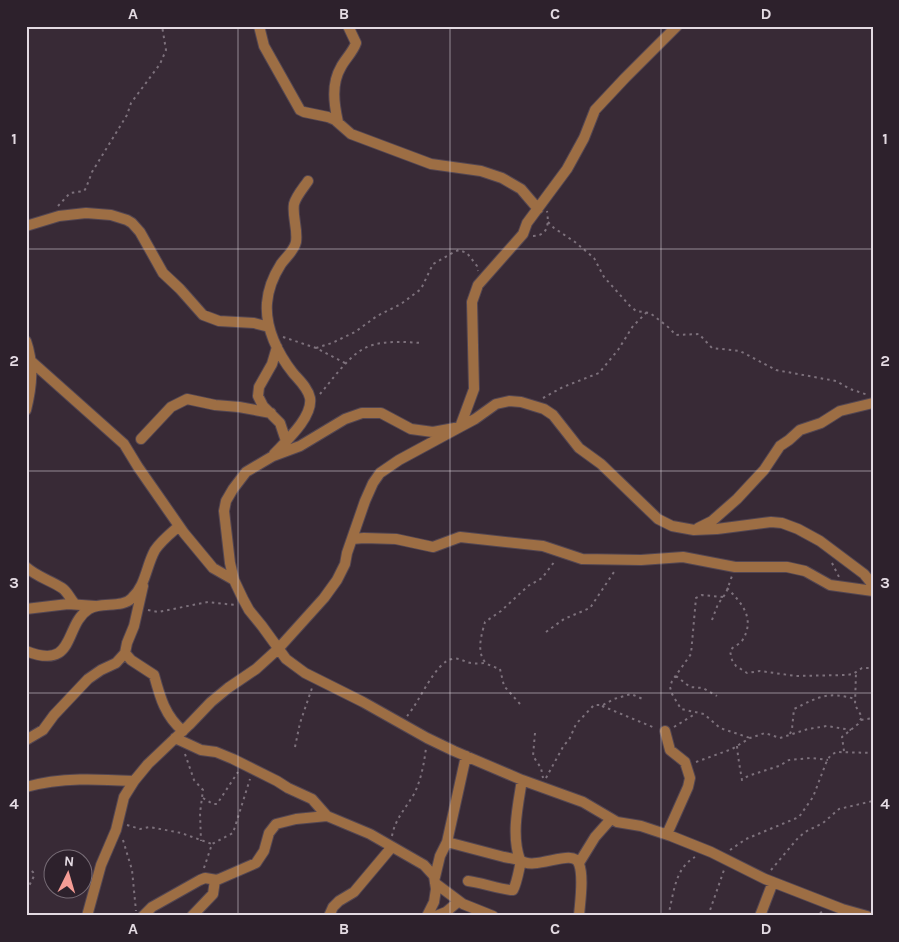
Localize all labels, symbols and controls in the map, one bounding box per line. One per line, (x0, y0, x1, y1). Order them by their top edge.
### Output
text: A (128, 4, 138, 23)
text: B (339, 4, 349, 23)
text: C (550, 4, 560, 23)
text: D (761, 4, 772, 23)
text: 1 (11, 129, 17, 148)
text: 1 (882, 129, 888, 148)
text: 2 (9, 351, 19, 370)
text: 2 (880, 351, 890, 370)
text: 3 (9, 573, 19, 592)
text: 3 (880, 573, 890, 592)
text: 4 (9, 794, 19, 813)
text: 4 (880, 794, 890, 813)
north arrow (42, 850, 92, 900)
text: N (63, 853, 75, 870)
text: A (128, 919, 138, 938)
text: B (339, 919, 349, 938)
text: C (550, 919, 560, 938)
text: D (761, 919, 772, 938)

